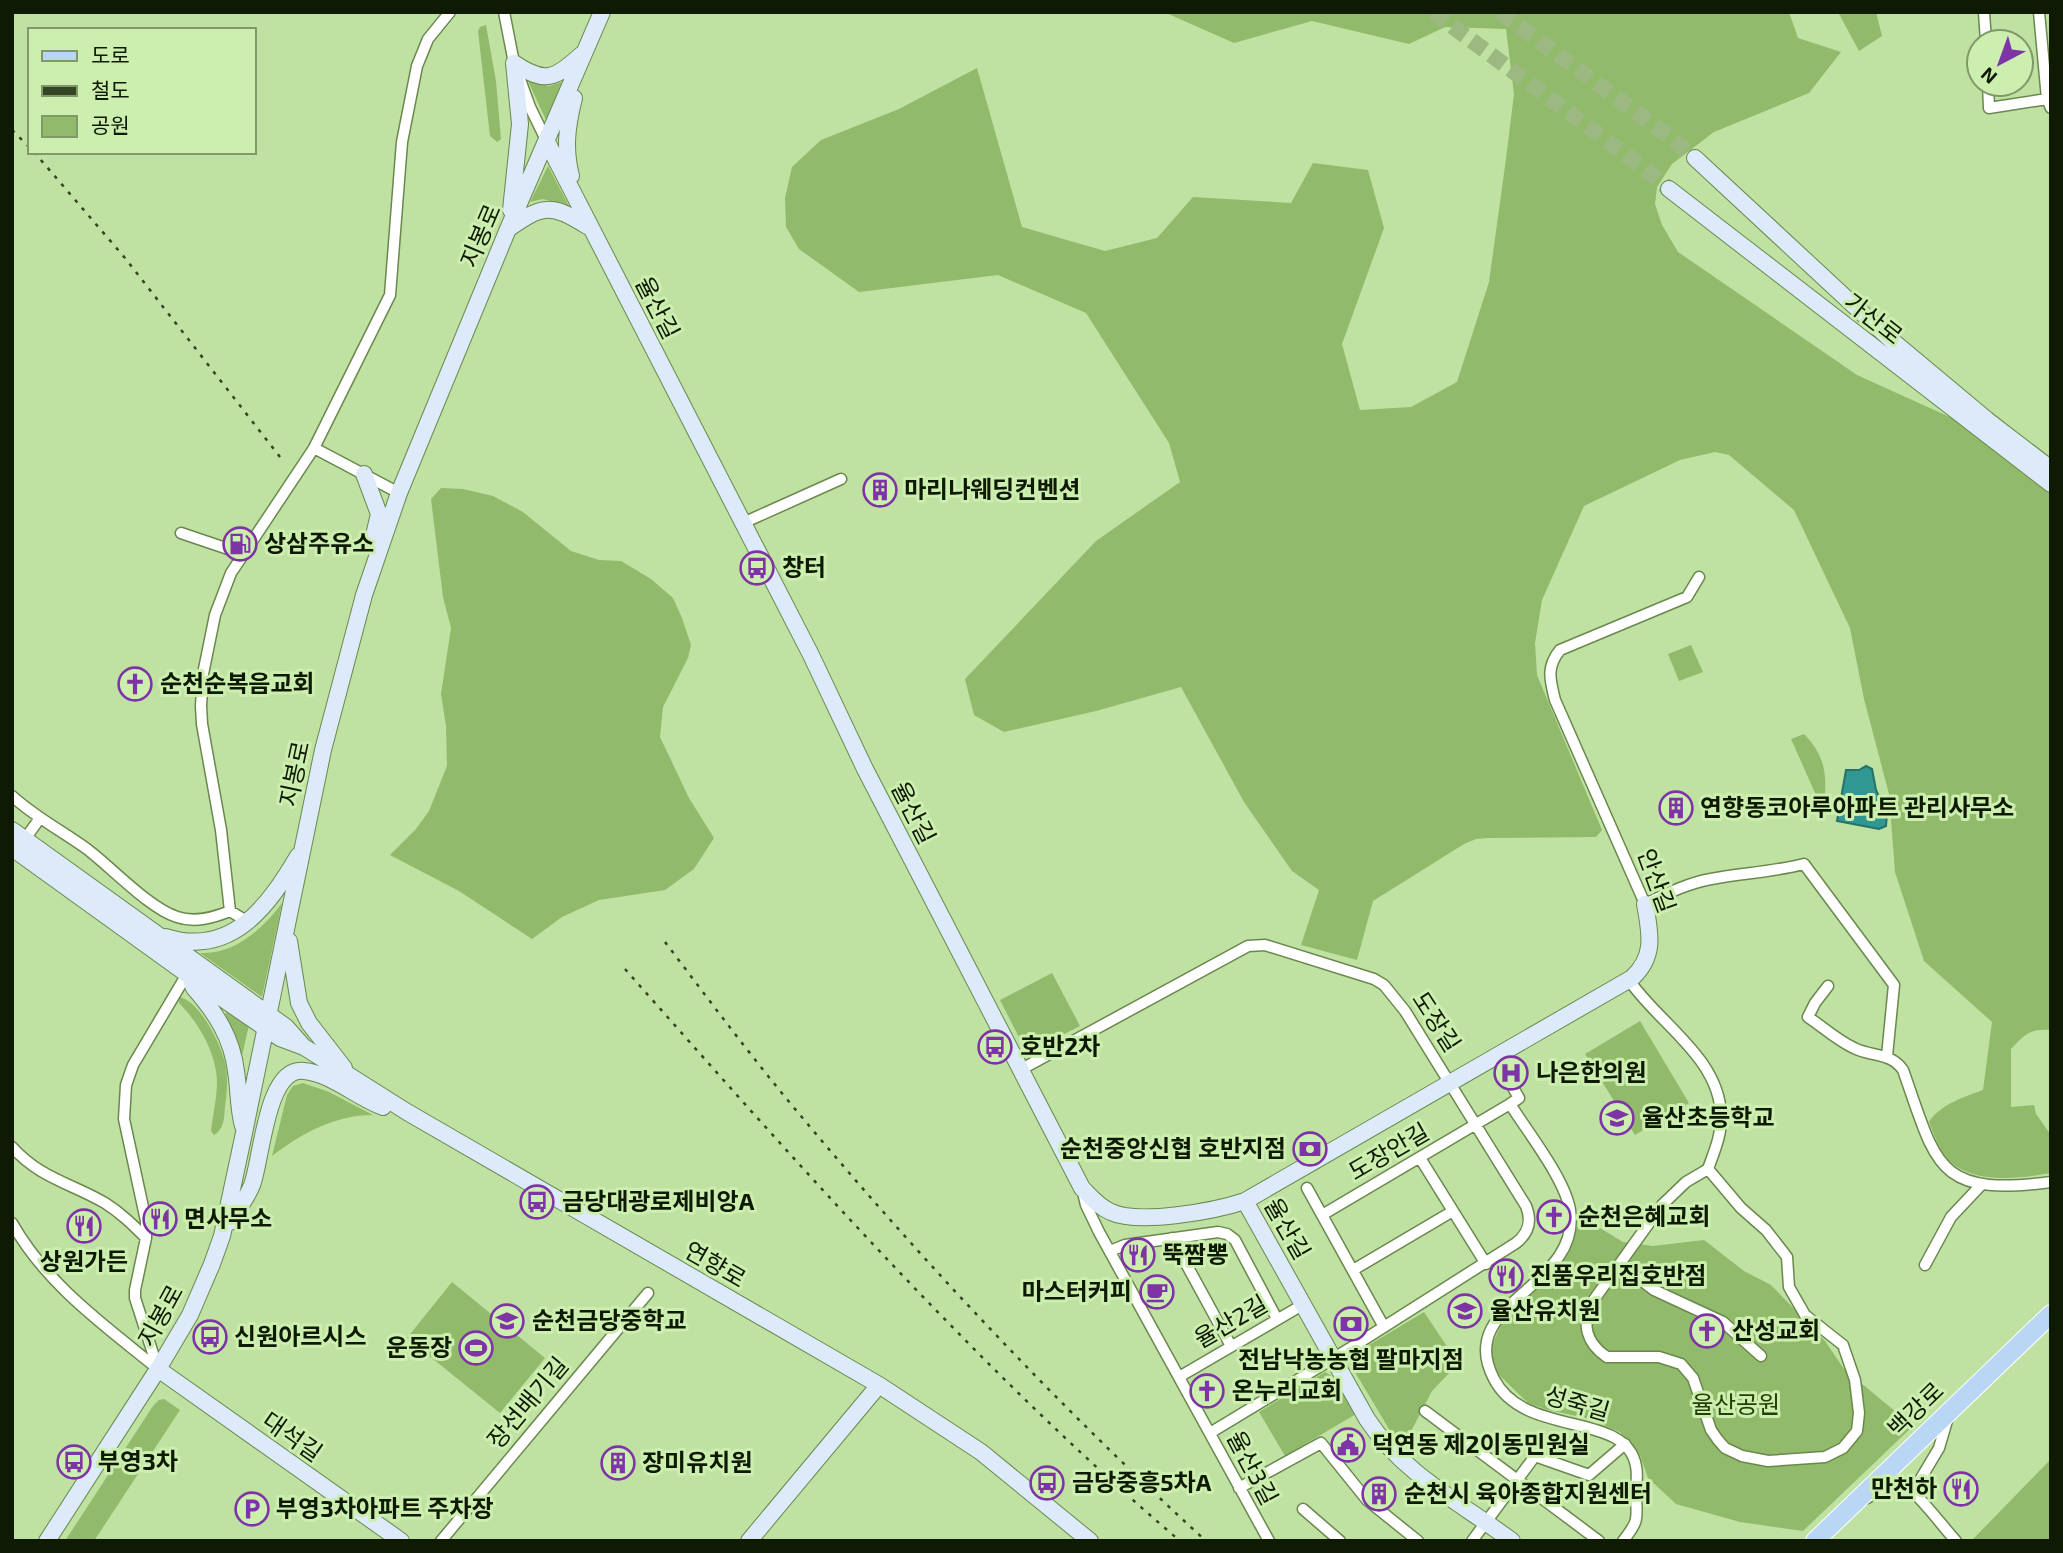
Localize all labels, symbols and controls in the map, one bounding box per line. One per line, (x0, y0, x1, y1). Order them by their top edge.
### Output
legend (28, 28, 256, 154)
north arrow (1965, 28, 2035, 98)
text: 도로 (91, 42, 130, 67)
text: N (1976, 63, 2001, 89)
text: 철도 (91, 77, 130, 102)
text: 공원 (91, 112, 130, 137)
street label: 지봉로 (453, 199, 506, 272)
street label: 율산길 (630, 271, 686, 343)
street label: 가산로 (1839, 286, 1909, 350)
building icon: 마리나웨딩컨벤션 (861, 471, 899, 509)
place label: 마리나웨딩컨벤션 (904, 474, 1081, 503)
fuel station icon: 상삼주유소 (221, 525, 259, 563)
place label: 상삼주유소 (264, 528, 374, 557)
bus stop icon: 창터 (738, 549, 776, 587)
place label: 창터 (782, 552, 826, 581)
church icon: 순천순복음교회 (116, 665, 154, 703)
place label: 순천순복음교회 (160, 668, 315, 697)
street label: 지봉로 (272, 738, 315, 809)
street label: 율산길 (886, 776, 942, 848)
building icon: 연향동코아루아파트 관리사무소 (1657, 789, 1695, 827)
place label: 연향동코아루아파트 관리사무소 (1700, 792, 2014, 821)
street label: 안산길 (1632, 844, 1682, 917)
street label: 도장길 (1407, 986, 1467, 1057)
bus stop icon: 호반2차 (976, 1028, 1014, 1066)
place label: 호반2차 (1020, 1031, 1100, 1060)
hospital icon: 나은한의원 (1492, 1054, 1530, 1092)
place label: 나은한의원 (1536, 1057, 1646, 1086)
school or university icon: 율산초등학교 (1598, 1099, 1636, 1137)
place label: 율산초등학교 (1642, 1102, 1774, 1131)
street label: 도장안길 (1343, 1116, 1434, 1185)
bank icon: 순천중앙신협 호반지점 (1291, 1130, 1329, 1168)
place label: 순천중앙신협 호반지점 (1060, 1133, 1286, 1162)
bus stop icon: 금당대광로제비앙A (518, 1183, 556, 1221)
place label: 금당대광로제비앙A (562, 1186, 755, 1215)
street label: 율산길 (1259, 1192, 1317, 1264)
church icon: 순천은혜교회 (1535, 1198, 1573, 1236)
restaurant icon: 면사무소 (141, 1200, 179, 1238)
place label: 순천은혜교회 (1578, 1201, 1710, 1230)
place label: 면사무소 (184, 1203, 272, 1232)
restaurant icon: 상원가든 (65, 1207, 103, 1245)
street label: 연향로 (680, 1235, 752, 1293)
restaurant icon: 뚝짬뽕 (1119, 1236, 1157, 1274)
place label: 뚝짬뽕 (1162, 1239, 1228, 1268)
place label: 상원가든 (40, 1246, 128, 1275)
restaurant icon: 진품우리집호반점 (1487, 1257, 1525, 1295)
place label: 진품우리집호반점 (1530, 1260, 1707, 1289)
cafe icon: 마스터커피 (1138, 1273, 1176, 1311)
place label: 마스터커피 (1022, 1276, 1132, 1305)
street label: 지봉로 (131, 1279, 188, 1351)
street label: 율산2길 (1188, 1288, 1272, 1353)
school or university icon: 율산유치원 (1446, 1292, 1484, 1330)
place label: 율산유치원 (1490, 1295, 1600, 1324)
school or university icon: 순천금당중학교 (488, 1302, 526, 1340)
place label: 순천금당중학교 (532, 1305, 687, 1334)
bank icon: 전남낙농농협 팔마지점 (1332, 1305, 1370, 1343)
church icon: 산성교회 (1688, 1312, 1726, 1350)
place label: 산성교회 (1732, 1315, 1820, 1344)
bus stop icon: 신원아르시스 (191, 1318, 229, 1356)
place label: 신원아르시스 (234, 1321, 366, 1350)
sports icon: 운동장 (457, 1329, 495, 1367)
place label: 운동장 (386, 1332, 452, 1361)
place label: 전남낙농농협 팔마지점 (1238, 1344, 1464, 1373)
street label: 장선배기길 (480, 1350, 573, 1454)
church icon: 온누리교회 (1188, 1372, 1226, 1410)
place label: 온누리교회 (1232, 1375, 1342, 1404)
street label: 백강로 (1881, 1375, 1949, 1442)
street label: 성죽길 (1542, 1379, 1613, 1426)
park label: 율산공원 (1692, 1389, 1780, 1418)
street label: 대석길 (257, 1405, 328, 1467)
street label: 율산3길 (1222, 1425, 1285, 1509)
public building icon: 덕연동 제2이동민원실 (1329, 1426, 1367, 1464)
place label: 덕연동 제2이동민원실 (1372, 1429, 1590, 1458)
bus stop icon: 부영3차 (55, 1443, 93, 1481)
building icon: 장미유치원 (599, 1444, 637, 1482)
place label: 부영3차 (98, 1446, 178, 1475)
place label: 장미유치원 (642, 1447, 752, 1476)
bus stop icon: 금당중흥5차A (1028, 1464, 1066, 1502)
place label: 금당중흥5차A (1072, 1467, 1212, 1496)
restaurant icon: 만천하 (1942, 1470, 1980, 1508)
place label: 만천하 (1871, 1473, 1937, 1502)
building icon: 순천시 육아종합지원센터 (1360, 1475, 1398, 1513)
place label: 순천시 육아종합지원센터 (1404, 1478, 1652, 1507)
parking icon: 부영3차아파트 주차장 (233, 1490, 271, 1528)
place label: 부영3차아파트 주차장 (276, 1493, 494, 1522)

